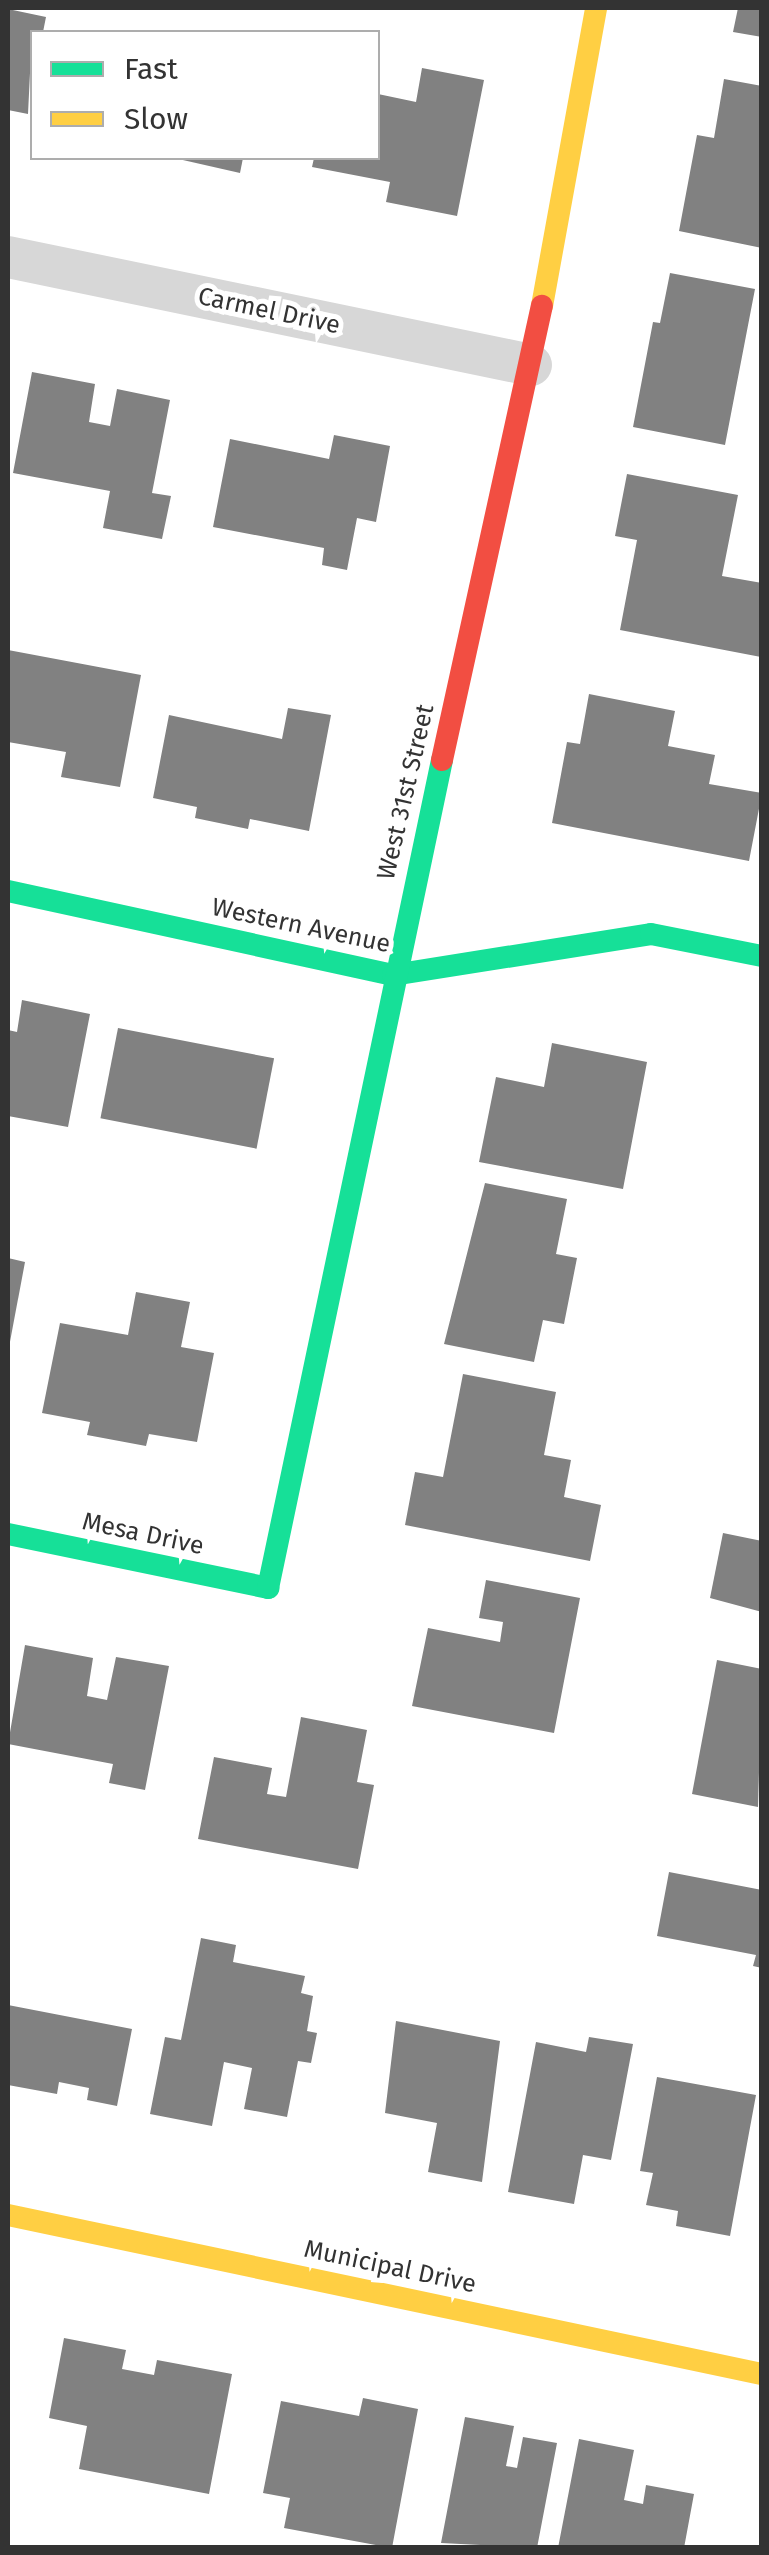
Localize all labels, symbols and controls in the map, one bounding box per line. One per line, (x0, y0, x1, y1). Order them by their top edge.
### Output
legend (30, 30, 380, 160)
text: Fast (124, 51, 178, 87)
text: Slow (124, 101, 188, 137)
street label: Carmel Drive (195, 281, 343, 341)
street label: West 31st Street (371, 701, 441, 883)
street label: Western Avenue (209, 892, 393, 960)
street label: Mesa Drive (80, 1507, 206, 1561)
street label: Municipal Drive (301, 2234, 479, 2300)

